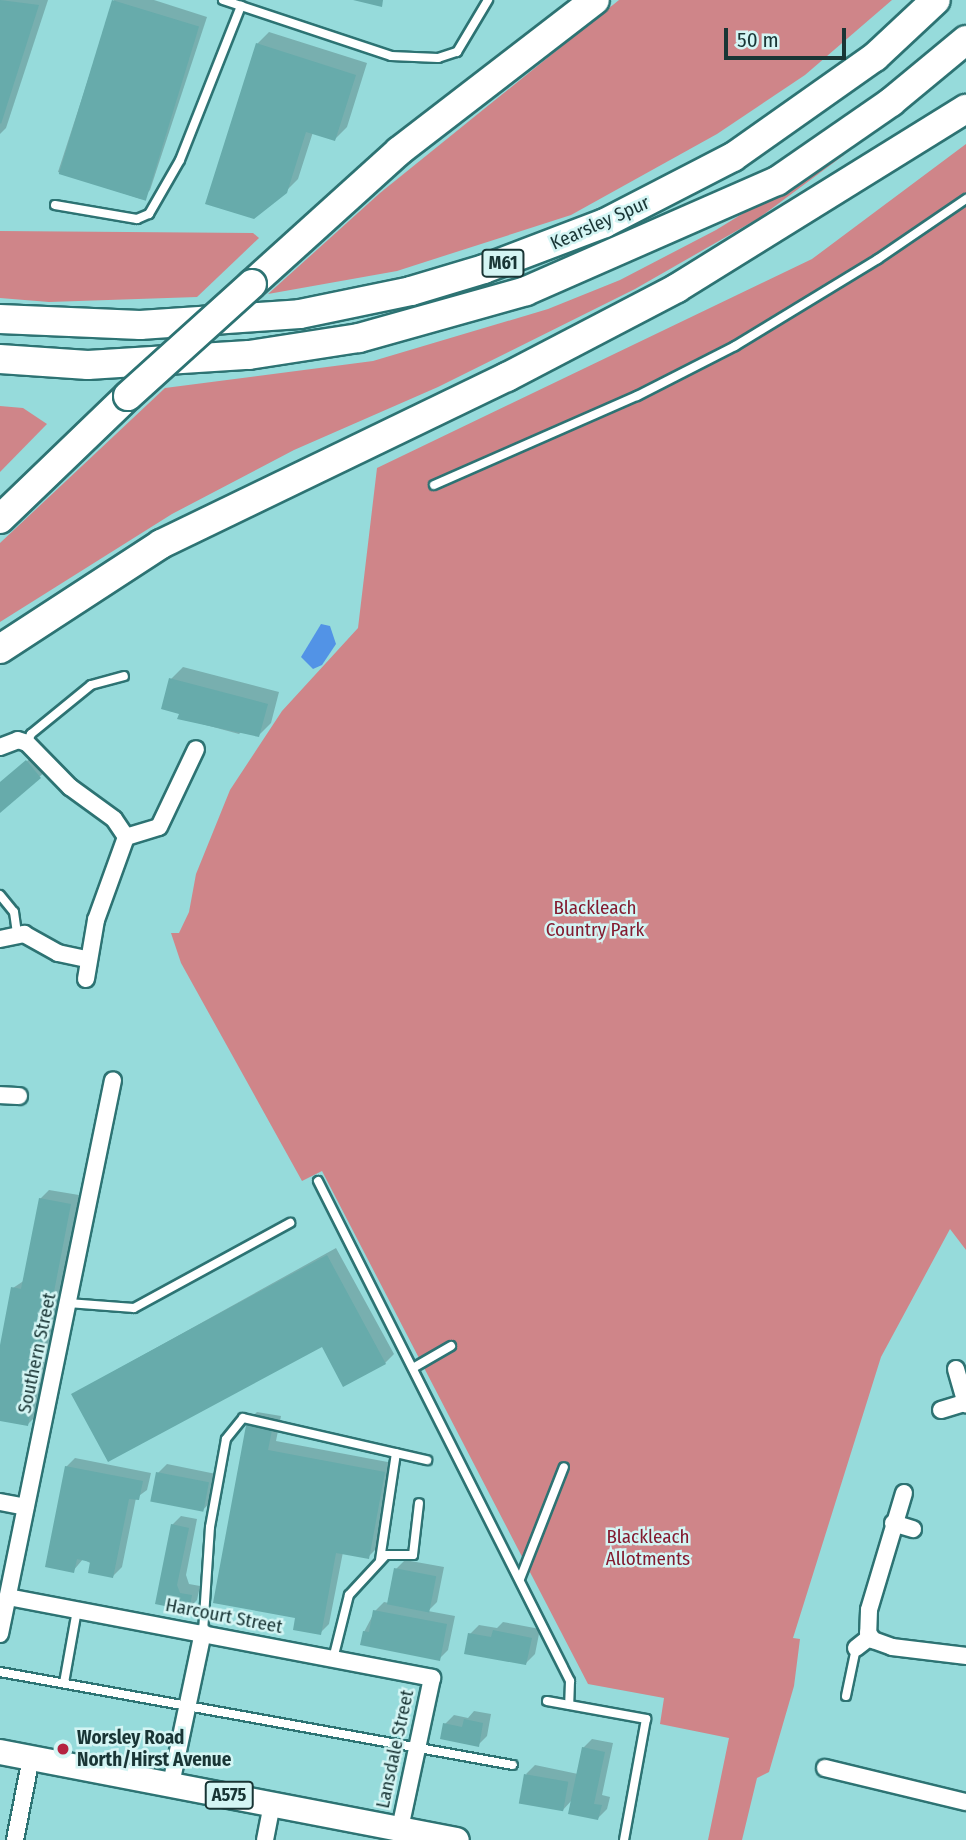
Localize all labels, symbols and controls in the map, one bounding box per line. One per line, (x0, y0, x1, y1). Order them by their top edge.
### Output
scale bar (728, 14, 850, 58)
text: 50 m (737, 27, 779, 53)
street label: Kearsley Spur (547, 191, 653, 255)
road number: M61 (480, 248, 526, 278)
park label: Blackleach Country Park (546, 897, 644, 941)
street label: Southern Street (13, 1291, 61, 1415)
park label: Blackleach Allotments (606, 1526, 690, 1570)
street label: Harcourt Street (164, 1593, 284, 1639)
street label: Lansdale Street (371, 1688, 419, 1810)
place label: Worsley Road North/Hirst Avenue (77, 1727, 231, 1771)
marker: Worsley Road North/Hirst Avenue (55, 1741, 71, 1757)
road number: A575 (204, 1780, 254, 1810)

